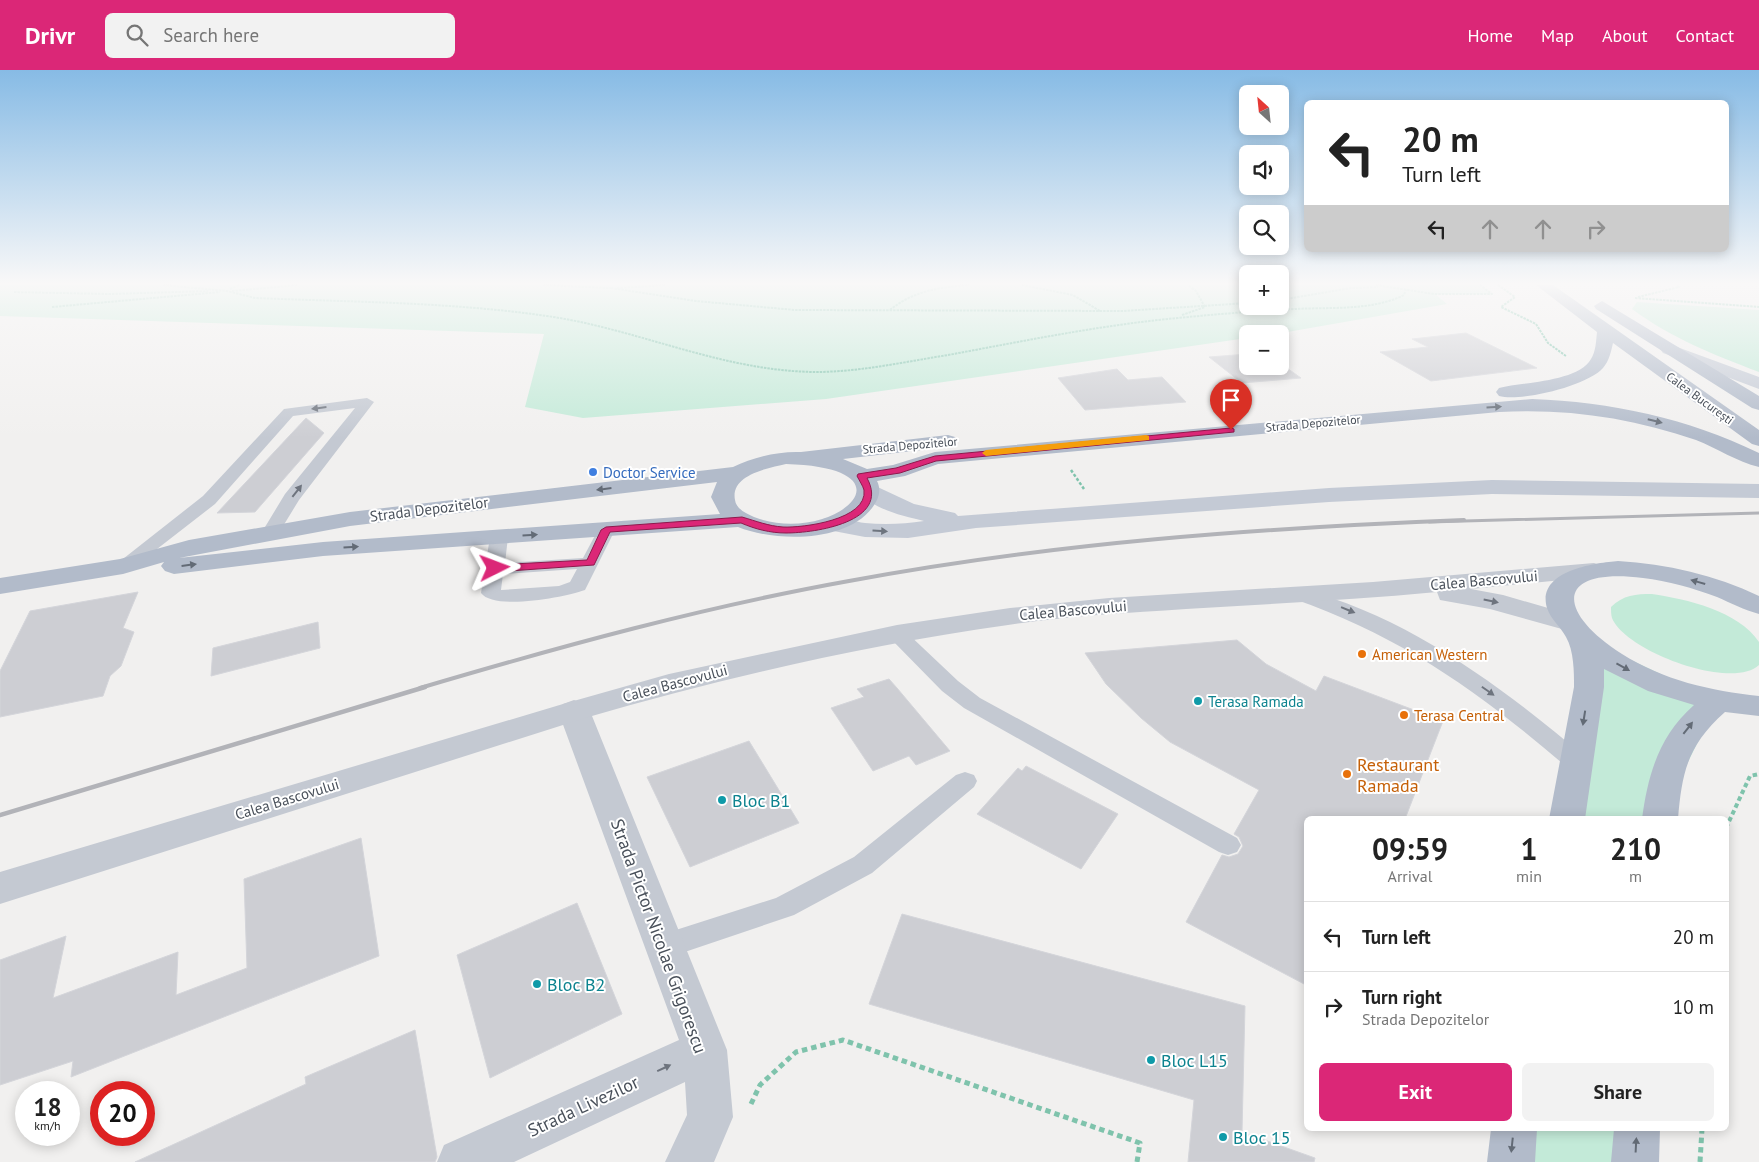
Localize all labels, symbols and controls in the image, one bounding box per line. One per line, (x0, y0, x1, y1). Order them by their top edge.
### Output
search box (105, 13, 455, 58)
text: Drivr (25, 20, 75, 51)
icon: search (123, 21, 151, 49)
text: Search here (163, 23, 259, 47)
text: Home (1467, 24, 1513, 47)
text: Map (1541, 24, 1574, 47)
text: About (1602, 24, 1648, 47)
text: Contact (1676, 24, 1734, 47)
north arrow (1239, 85, 1289, 135)
map controls (1239, 85, 1289, 375)
text: 20 m (1402, 116, 1479, 162)
icon: left (1319, 120, 1384, 185)
button: sound (1239, 145, 1289, 195)
text: Turn left (1402, 160, 1481, 188)
button: search (1239, 205, 1289, 255)
icon: left (1423, 215, 1451, 243)
icon: ahead (1476, 215, 1504, 243)
icon: ahead (1529, 215, 1557, 243)
icon: right (1582, 215, 1610, 243)
button: + (1239, 265, 1289, 315)
button: − (1239, 325, 1289, 375)
street label: Calea București (1664, 369, 1736, 427)
pin (1210, 379, 1252, 430)
icon: arrive (1217, 386, 1245, 414)
one-way arrow (1486, 403, 1502, 411)
one-way arrow (310, 404, 326, 412)
street label: Strada Depozitelor (1265, 411, 1361, 435)
one-way arrow (1647, 417, 1662, 425)
street label: Strada Depozitelor (862, 433, 958, 457)
place label: Doctor Service (603, 463, 696, 482)
marker: Doctor Service (587, 466, 599, 478)
one-way arrow (292, 484, 302, 498)
one-way arrow (595, 485, 611, 493)
street label: Strada Depozitelor (369, 492, 489, 526)
one-way arrow (872, 527, 888, 535)
one-way arrow (522, 531, 538, 539)
position arrow (468, 541, 520, 593)
one-way arrow (343, 543, 359, 551)
one-way arrow (181, 561, 197, 569)
street label: Calea Bascovului (1429, 566, 1539, 594)
one-way arrow (1690, 577, 1705, 585)
street label: Calea Bascovului (1018, 596, 1128, 624)
one-way arrow (1483, 597, 1499, 605)
one-way arrow (1341, 607, 1355, 615)
place label: American Western (1372, 645, 1487, 664)
marker: American Western (1356, 648, 1368, 660)
street label: Calea Bascovului (620, 660, 730, 706)
one-way arrow (1617, 662, 1630, 671)
one-way arrow (1482, 686, 1495, 696)
place label: Terasa Ramada (1208, 692, 1304, 711)
marker: Terasa Ramada (1192, 695, 1204, 707)
place label: Terasa Central (1414, 706, 1505, 725)
marker: Terasa Central (1398, 709, 1410, 721)
one-way arrow (1580, 710, 1588, 726)
one-way arrow (1683, 722, 1694, 735)
place label: Restaurant Ramada (1357, 753, 1439, 797)
marker: Restaurant Ramada (1341, 768, 1353, 780)
street label: Calea Bascovului (233, 774, 341, 824)
place label: Bloc B1 (732, 789, 790, 812)
marker: Bloc B1 (716, 794, 728, 806)
street label: Strada Pictor Nicolae Grigorescu (606, 816, 712, 1056)
text: 09:59 (1372, 829, 1448, 868)
text: 1 (1521, 829, 1538, 868)
text: 210 (1610, 829, 1661, 868)
text: Arrival (1388, 866, 1432, 886)
text: min (1516, 866, 1542, 886)
text: m (1629, 866, 1642, 886)
icon: left (1319, 923, 1347, 951)
text: Turn left (1362, 925, 1431, 949)
text: 20 m (1673, 925, 1714, 949)
place label: Bloc B2 (547, 973, 605, 996)
marker: Bloc B2 (531, 978, 543, 990)
text: Turn right (1362, 985, 1442, 1009)
icon: right (1319, 993, 1347, 1021)
text: 10 m (1673, 995, 1714, 1019)
text: Strada Depozitelor (1362, 1009, 1489, 1029)
place label: Bloc L15 (1161, 1049, 1228, 1072)
marker: Bloc L15 (1145, 1054, 1157, 1066)
button: Exit (1319, 1063, 1512, 1121)
button: Share (1522, 1063, 1714, 1121)
one-way arrow (657, 1064, 671, 1072)
street label: Strada Livezilor (524, 1070, 642, 1142)
speed limit sign: 20 (90, 1081, 155, 1146)
text: 18 (33, 1091, 62, 1123)
text: km/h (34, 1118, 61, 1133)
place label: Bloc 15 (1233, 1126, 1291, 1149)
marker: Bloc 15 (1217, 1131, 1229, 1143)
one-way arrow (1633, 1137, 1641, 1153)
one-way arrow (1508, 1138, 1516, 1154)

